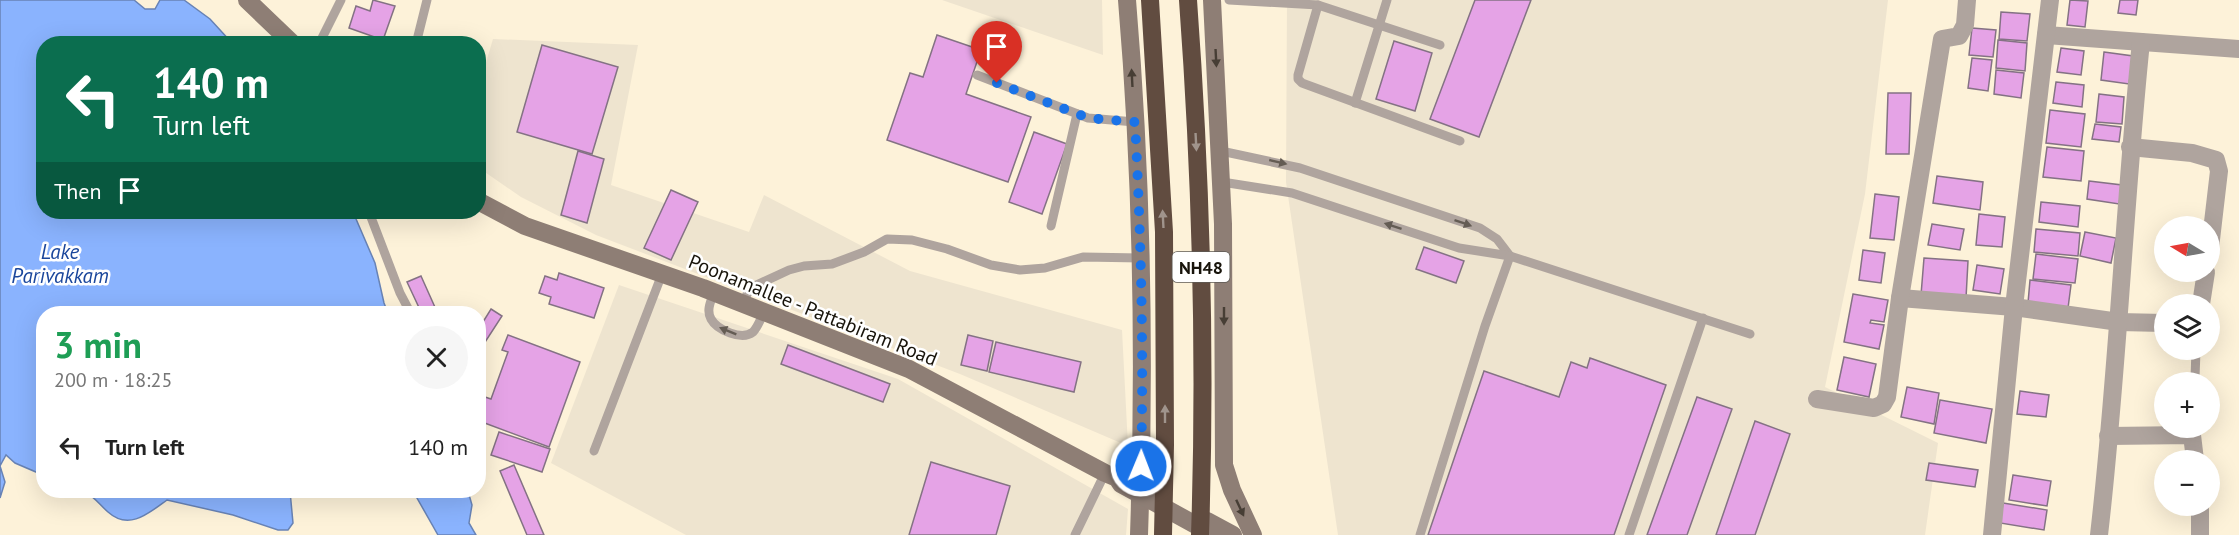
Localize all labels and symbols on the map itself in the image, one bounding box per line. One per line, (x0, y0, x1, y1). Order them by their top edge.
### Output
pin (971, 21, 1022, 83)
one-way arrow (1211, 49, 1220, 68)
one-way arrow (1128, 68, 1137, 87)
one-way arrow (1192, 133, 1201, 152)
one-way arrow (1269, 158, 1287, 168)
one-way arrow (1158, 209, 1167, 228)
north arrow (2154, 216, 2220, 282)
one-way arrow (1454, 218, 1472, 228)
one-way arrow (1384, 221, 1402, 230)
water label: Lake Parivakkam (11, 238, 109, 289)
street label: Poonamallee - Pattabiram Road (685, 248, 941, 372)
road number: NH48 (1172, 252, 1230, 282)
one-way arrow (1219, 307, 1229, 326)
one-way arrow (719, 326, 737, 335)
one-way arrow (1160, 404, 1170, 423)
position arrow (1109, 434, 1173, 498)
one-way arrow (1236, 500, 1245, 517)

